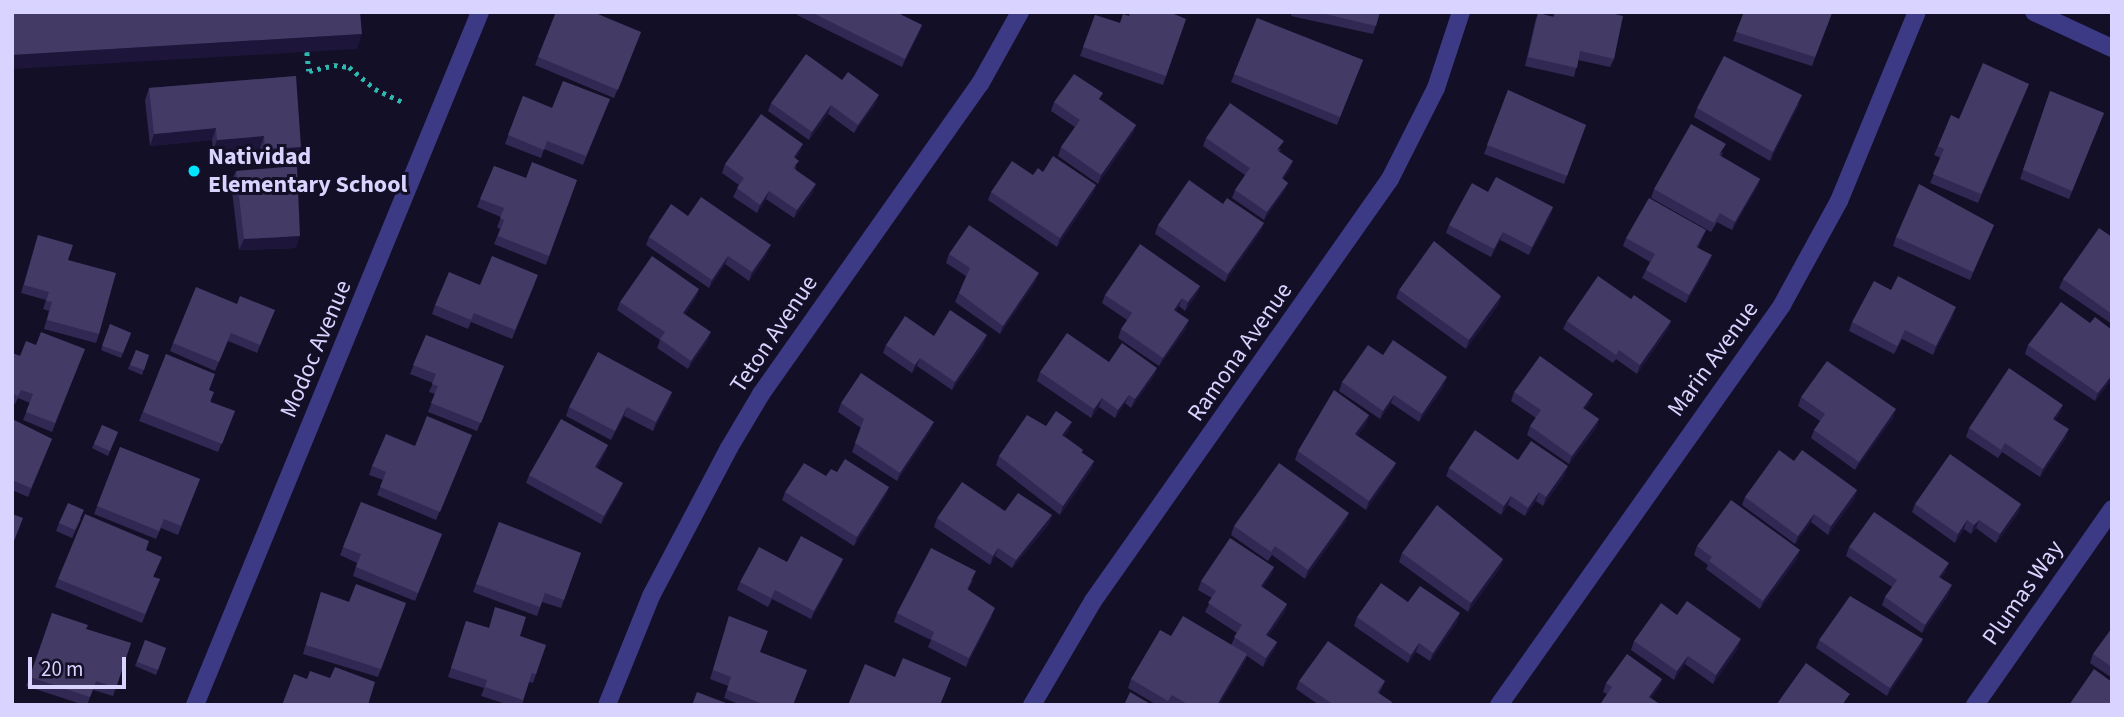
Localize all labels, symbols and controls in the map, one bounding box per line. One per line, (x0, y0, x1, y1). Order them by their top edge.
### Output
place label: Natividad Elementary School (208, 143, 407, 199)
marker: Natividad Elementary School (186, 163, 202, 179)
street label: Teton Avenue (724, 270, 824, 398)
street label: Modoc Avenue (274, 276, 358, 422)
street label: Ramona Avenue (1182, 277, 1298, 427)
street label: Marin Avenue (1661, 296, 1765, 422)
street label: Plumas Way (1976, 535, 2070, 651)
scale bar (32, 644, 130, 688)
text: 20 m (41, 654, 83, 684)

